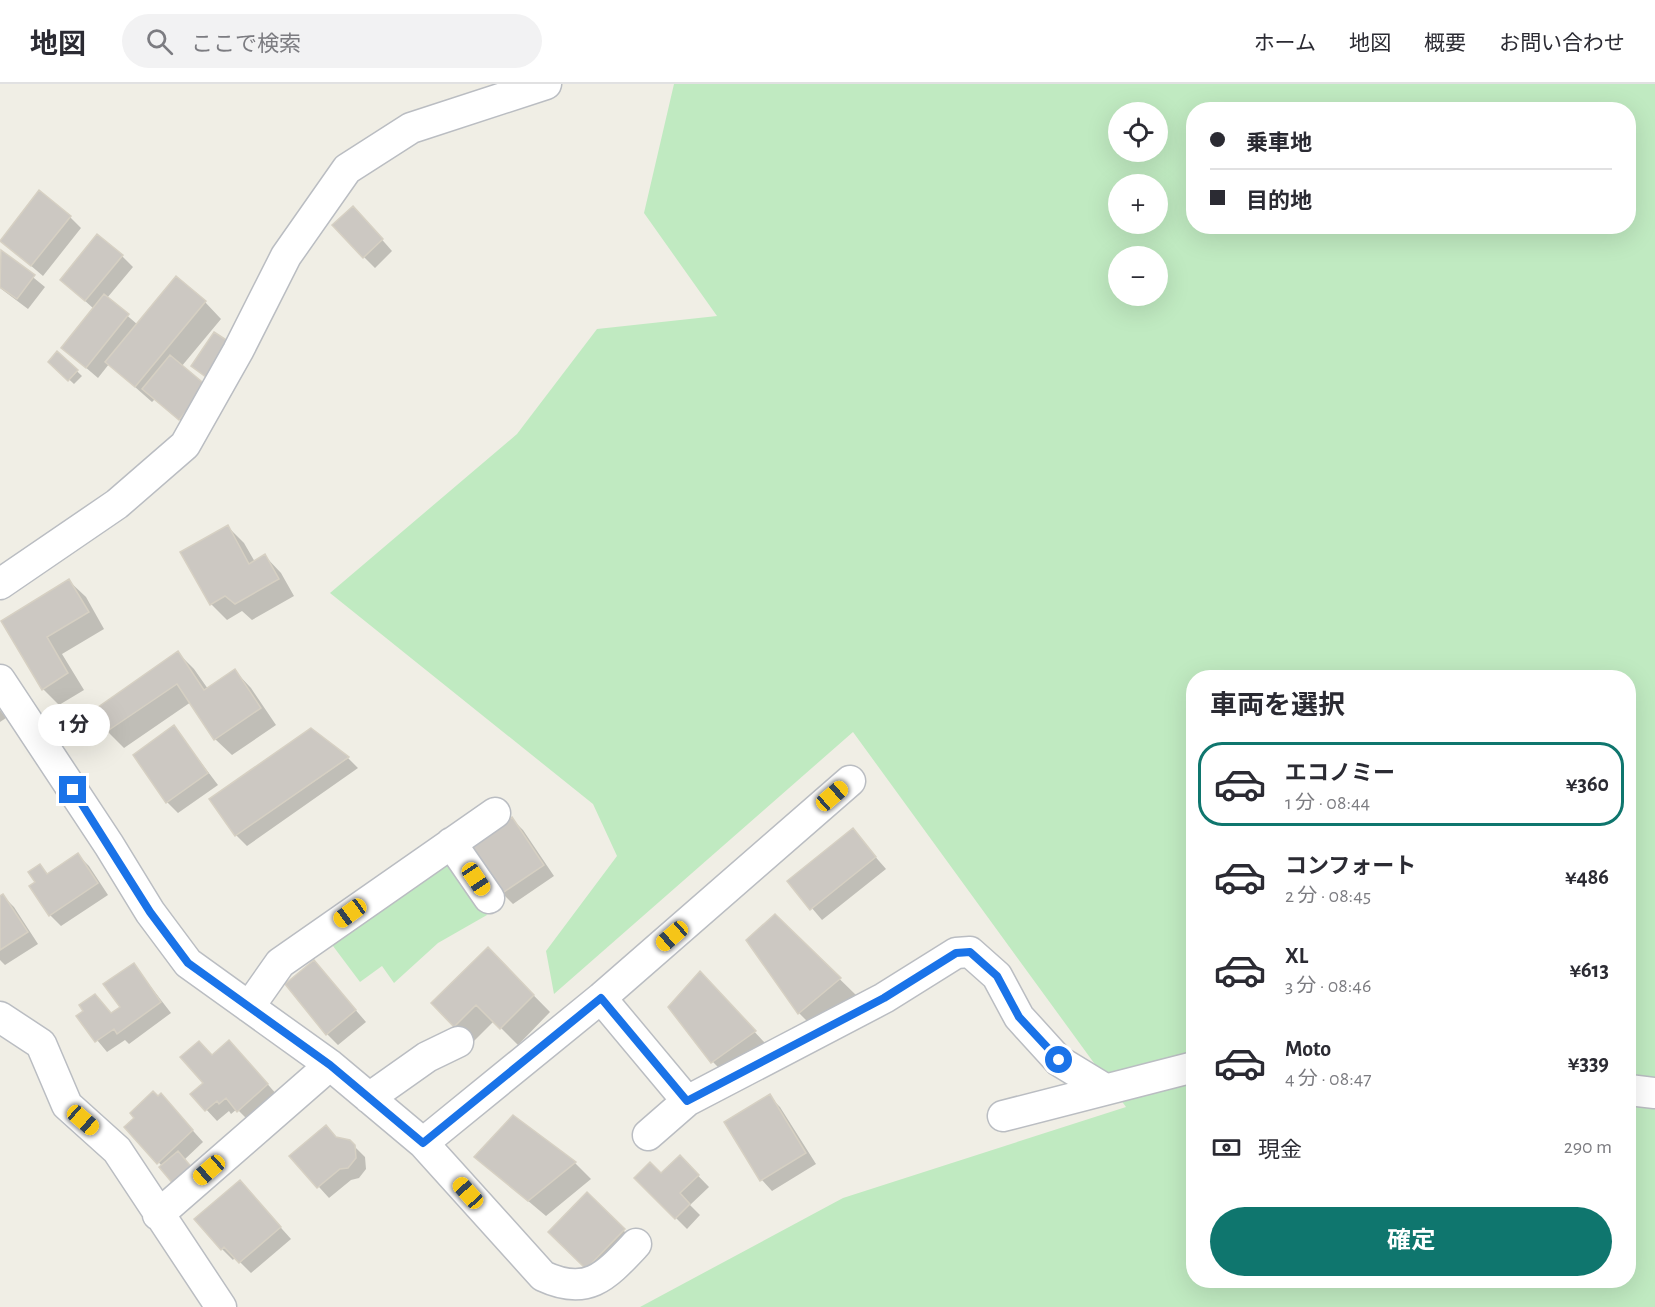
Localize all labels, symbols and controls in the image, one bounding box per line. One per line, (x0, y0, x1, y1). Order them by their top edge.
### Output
search box (122, 14, 542, 68)
icon: search (143, 25, 176, 58)
text: 地図 (30, 31, 86, 59)
text: ここで検索 (191, 33, 301, 55)
text: ホーム (1254, 33, 1316, 54)
text: 地図 (1349, 33, 1391, 54)
text: 概要 (1424, 33, 1466, 54)
text: お問い合わせ (1499, 33, 1625, 54)
map controls (1108, 102, 1168, 306)
button: locate (1108, 102, 1168, 162)
text: 乗車地 (1246, 132, 1312, 154)
button: + (1108, 174, 1168, 234)
text: 目的地 (1246, 190, 1312, 212)
button: − (1108, 246, 1168, 306)
text: 車両を選択 (1210, 692, 1345, 719)
callout: 1 分 (37, 703, 109, 745)
text: 1 分 (59, 715, 89, 735)
icon: car (1213, 757, 1267, 811)
text: エコノミー (1285, 762, 1395, 784)
text: ¥360 (1566, 773, 1609, 795)
route end (59, 776, 86, 803)
car (813, 777, 851, 815)
text: 1 分 · 08:44 (1285, 793, 1370, 813)
icon: car (1213, 850, 1267, 904)
text: コンフォート (1285, 855, 1416, 877)
car (458, 859, 494, 899)
text: ¥486 (1565, 866, 1609, 888)
text: 2 分 · 08:45 (1285, 886, 1371, 906)
car (330, 895, 370, 931)
car (653, 917, 691, 955)
icon: car (1213, 943, 1267, 997)
text: XL (1285, 945, 1308, 967)
text: ¥613 (1569, 959, 1609, 981)
text: 3 分 · 08:46 (1285, 976, 1371, 996)
icon: car (1213, 1036, 1267, 1090)
text: Moto (1285, 1038, 1331, 1060)
route start (1045, 1046, 1072, 1073)
text: ¥339 (1568, 1052, 1609, 1074)
text: 4 分 · 08:47 (1285, 1069, 1372, 1089)
car (64, 1101, 102, 1139)
icon: cash (1210, 1131, 1243, 1164)
text: 290 m (1564, 1137, 1612, 1157)
text: 現金 (1258, 1139, 1302, 1161)
car (190, 1151, 228, 1189)
car (449, 1174, 487, 1212)
button: 確定 (1210, 1207, 1612, 1276)

